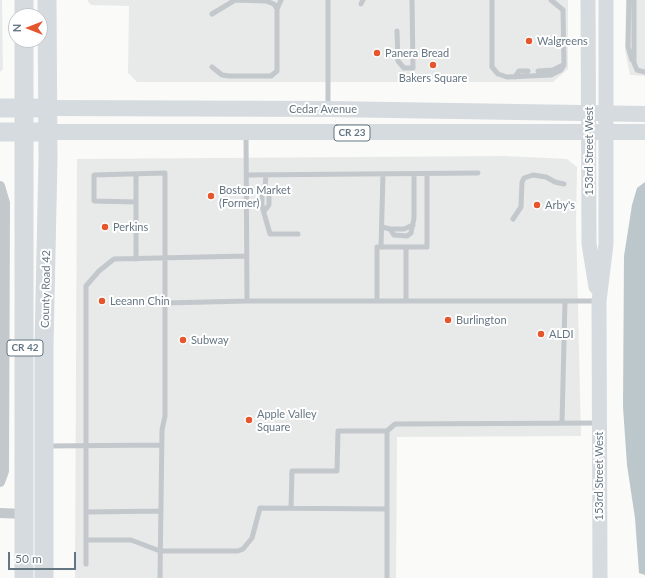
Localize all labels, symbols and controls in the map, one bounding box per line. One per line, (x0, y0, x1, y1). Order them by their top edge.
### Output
north arrow (8, 8, 48, 48)
text: N (10, 24, 23, 32)
place label: Walgreens (537, 34, 588, 48)
marker: Walgreens (524, 36, 534, 46)
place label: Panera Bread (385, 46, 449, 60)
marker: Panera Bread (372, 48, 382, 58)
marker: Bakers Square (428, 60, 438, 70)
place label: Bakers Square (399, 71, 467, 85)
street label: Cedar Avenue (289, 102, 357, 116)
street label: 153rd Street West (582, 107, 596, 195)
road number: CR 23 (334, 125, 370, 141)
place label: Boston Market (Former) (219, 183, 291, 209)
marker: Boston Market (Former) (206, 191, 216, 201)
place label: Arby's (545, 198, 575, 212)
marker: Arby's (532, 200, 542, 210)
place label: Perkins (113, 220, 148, 234)
marker: Perkins (100, 222, 110, 232)
street label: County Road 42 (39, 250, 53, 328)
place label: Leeann Chin (110, 294, 170, 308)
marker: Leeann Chin (97, 296, 107, 306)
place label: Burlington (456, 313, 507, 327)
marker: Burlington (443, 315, 453, 325)
place label: ALDI (549, 327, 574, 341)
marker: ALDI (536, 329, 546, 339)
place label: Subway (191, 333, 229, 347)
marker: Subway (178, 335, 188, 345)
road number: CR 42 (7, 340, 43, 356)
place label: Apple Valley Square (257, 407, 317, 433)
marker: Apple Valley Square (244, 415, 254, 425)
street label: 153rd Street West (592, 432, 606, 520)
scale bar (10, 544, 78, 570)
text: 50 m (15, 551, 42, 566)

